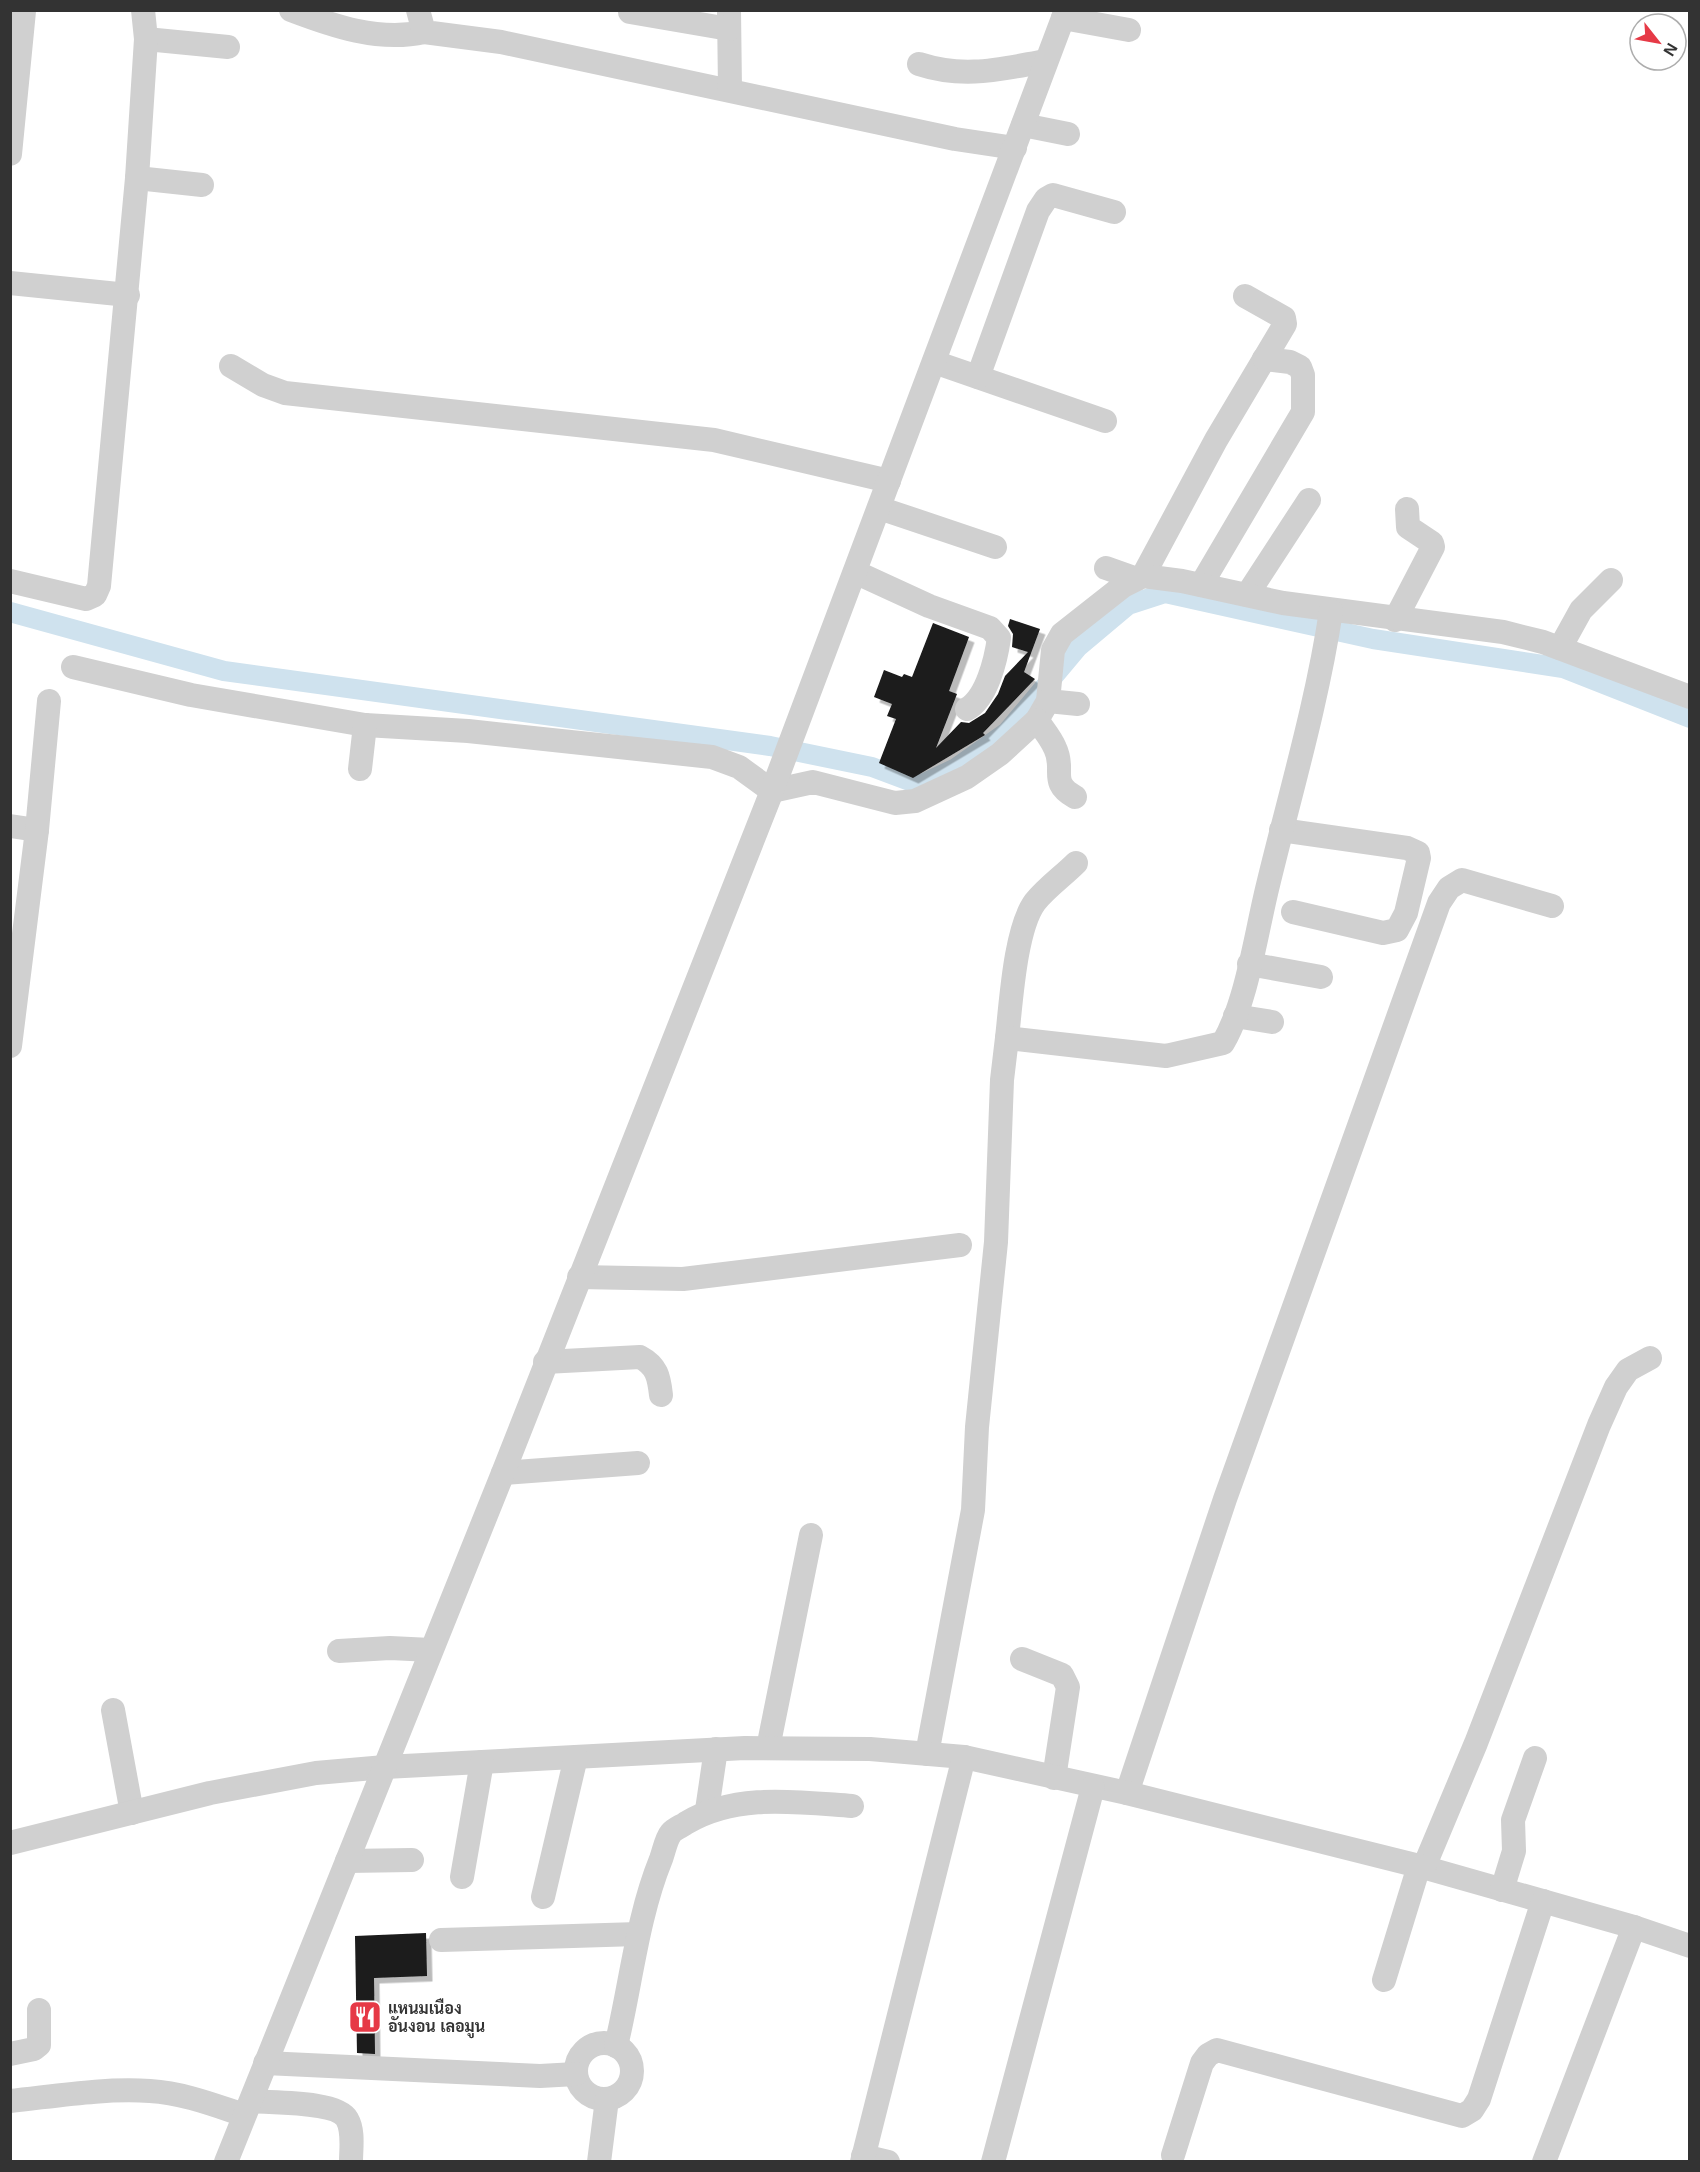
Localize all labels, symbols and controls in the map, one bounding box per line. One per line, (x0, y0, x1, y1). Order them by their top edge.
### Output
north arrow (1628, 12, 1688, 72)
text: N (1660, 40, 1681, 59)
place label: แหนมเนือง อันงอน เลอมูน (388, 1998, 485, 2039)
restaurant icon: แหนมเนือง อันงอน เลอมูน (347, 1999, 383, 2035)

